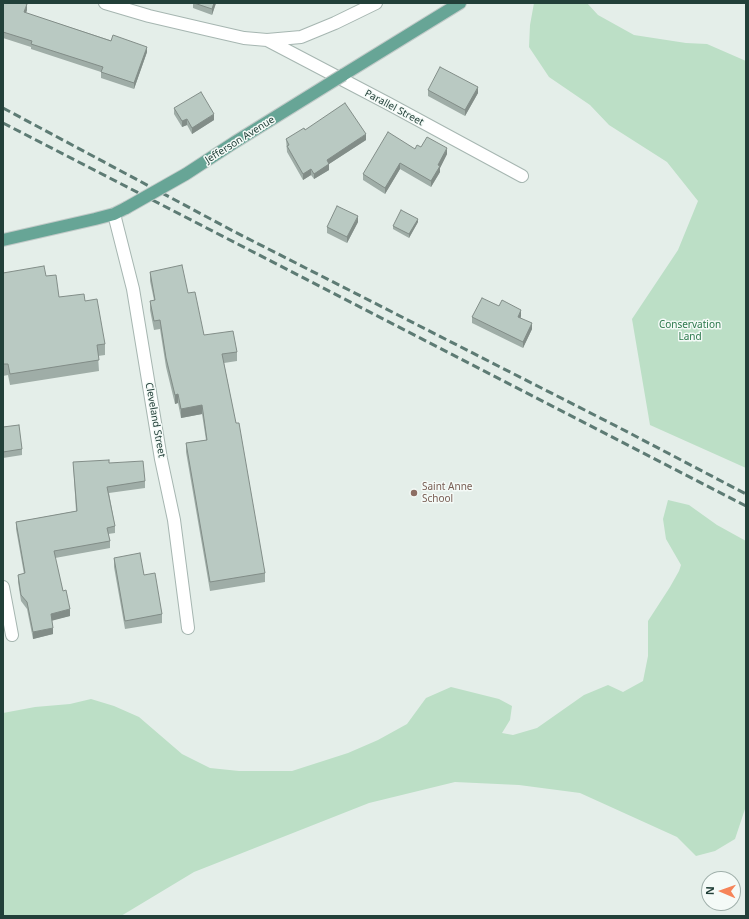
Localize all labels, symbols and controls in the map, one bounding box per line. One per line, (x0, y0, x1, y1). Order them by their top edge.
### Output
street label: Parallel Street (362, 87, 426, 129)
street label: Jefferson Avenue (203, 114, 277, 166)
park label: Conservation Land (659, 319, 721, 342)
street label: Cleveland Street (142, 381, 168, 459)
place label: Saint Anne School (422, 481, 472, 504)
marker: Saint Anne School (409, 488, 419, 498)
north arrow (701, 871, 741, 911)
text: N (702, 886, 717, 895)

